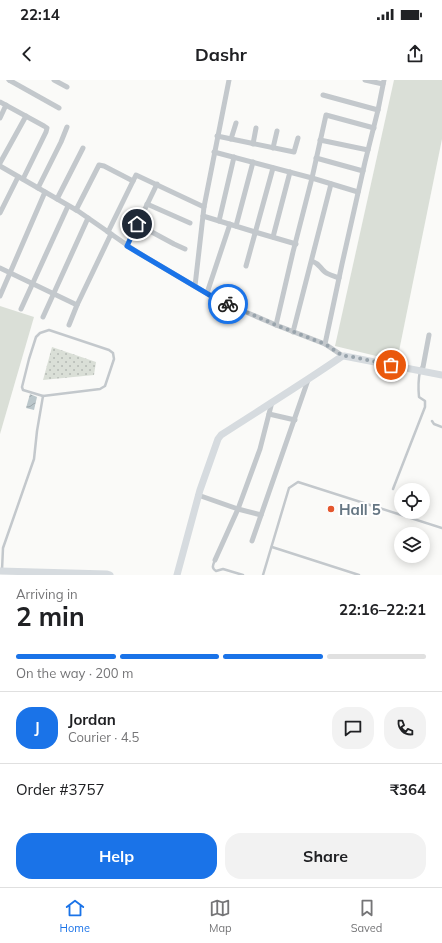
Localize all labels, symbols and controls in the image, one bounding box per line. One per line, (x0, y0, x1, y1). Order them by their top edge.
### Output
text: 22:14 (20, 5, 60, 24)
icon: back (16, 43, 38, 65)
text: Dashr (195, 43, 247, 66)
icon: share (404, 43, 426, 65)
pin (120, 207, 154, 241)
icon: home (126, 213, 148, 235)
courier (208, 284, 248, 324)
icon: bike (217, 293, 239, 315)
pin (374, 348, 408, 382)
icon: bag (380, 354, 402, 376)
map controls (394, 483, 430, 563)
button: locate (394, 483, 430, 519)
place label: Hall 5 (339, 500, 381, 519)
marker: Hall 5 (326, 504, 336, 514)
button: layers (394, 527, 430, 563)
text: Arriving in (16, 586, 78, 602)
text: 2 min (16, 600, 85, 633)
text: 22:16–22:21 (339, 600, 426, 619)
text: On the way · 200 m (16, 665, 133, 681)
button: chat (332, 707, 374, 749)
button: phone (384, 707, 426, 749)
text: Jordan (68, 710, 116, 729)
text: J (34, 718, 40, 737)
text: Courier · 4.5 (68, 729, 139, 745)
text: Order #3757 (16, 780, 104, 799)
text: ₹364 (390, 780, 426, 799)
button: Help (16, 833, 217, 879)
button: Share (225, 833, 426, 879)
tab: Home (60, 897, 90, 935)
tab: Map (209, 897, 232, 935)
tab: Saved (351, 897, 382, 935)

